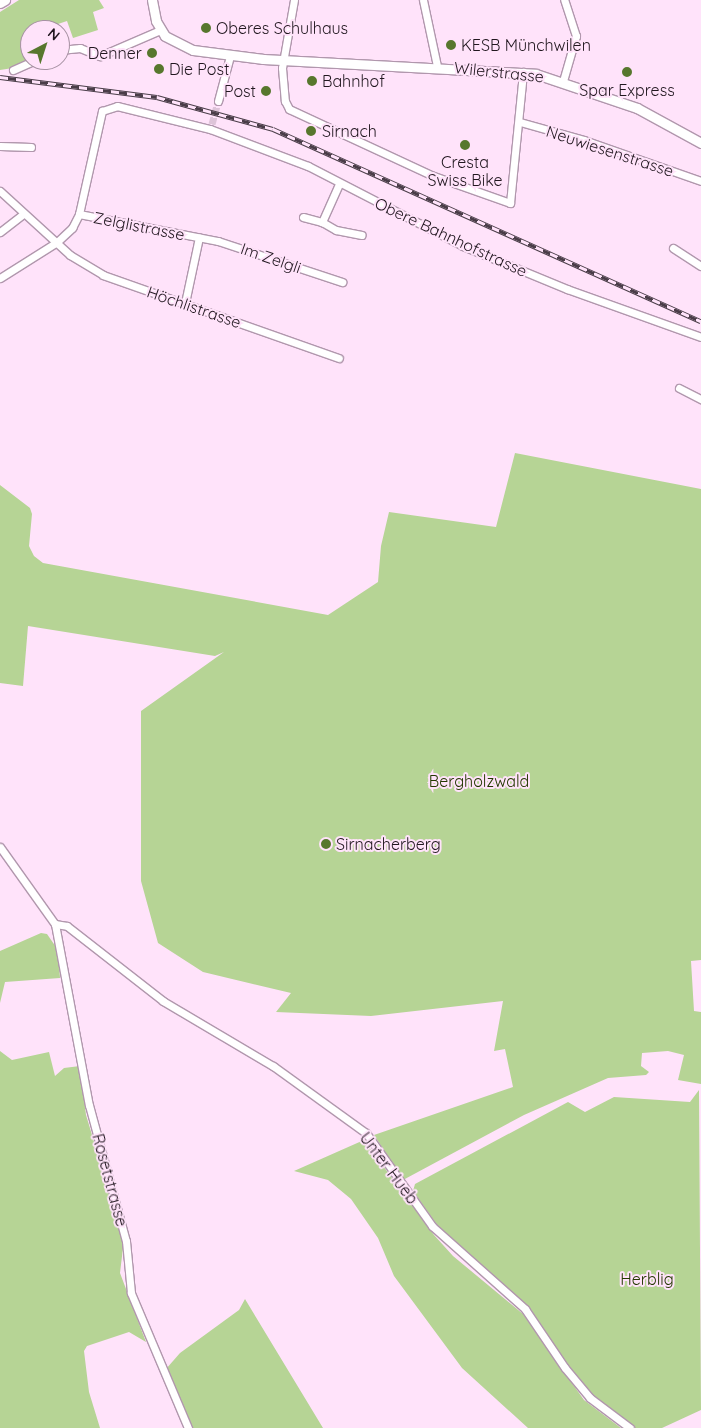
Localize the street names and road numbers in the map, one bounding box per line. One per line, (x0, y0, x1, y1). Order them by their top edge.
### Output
street label: Wilerstrasse (453, 58, 545, 86)
street label: Neuwiesenstrasse (544, 121, 676, 181)
street label: Obere Bahnhofstrasse (372, 193, 530, 281)
street label: Zelglistrasse (92, 208, 186, 244)
street label: Im Zelgli (238, 239, 304, 277)
street label: Höchlistrasse (144, 282, 244, 332)
street label: Unter Hueb (356, 1128, 422, 1208)
street label: Rosetstrasse (88, 1132, 132, 1228)

